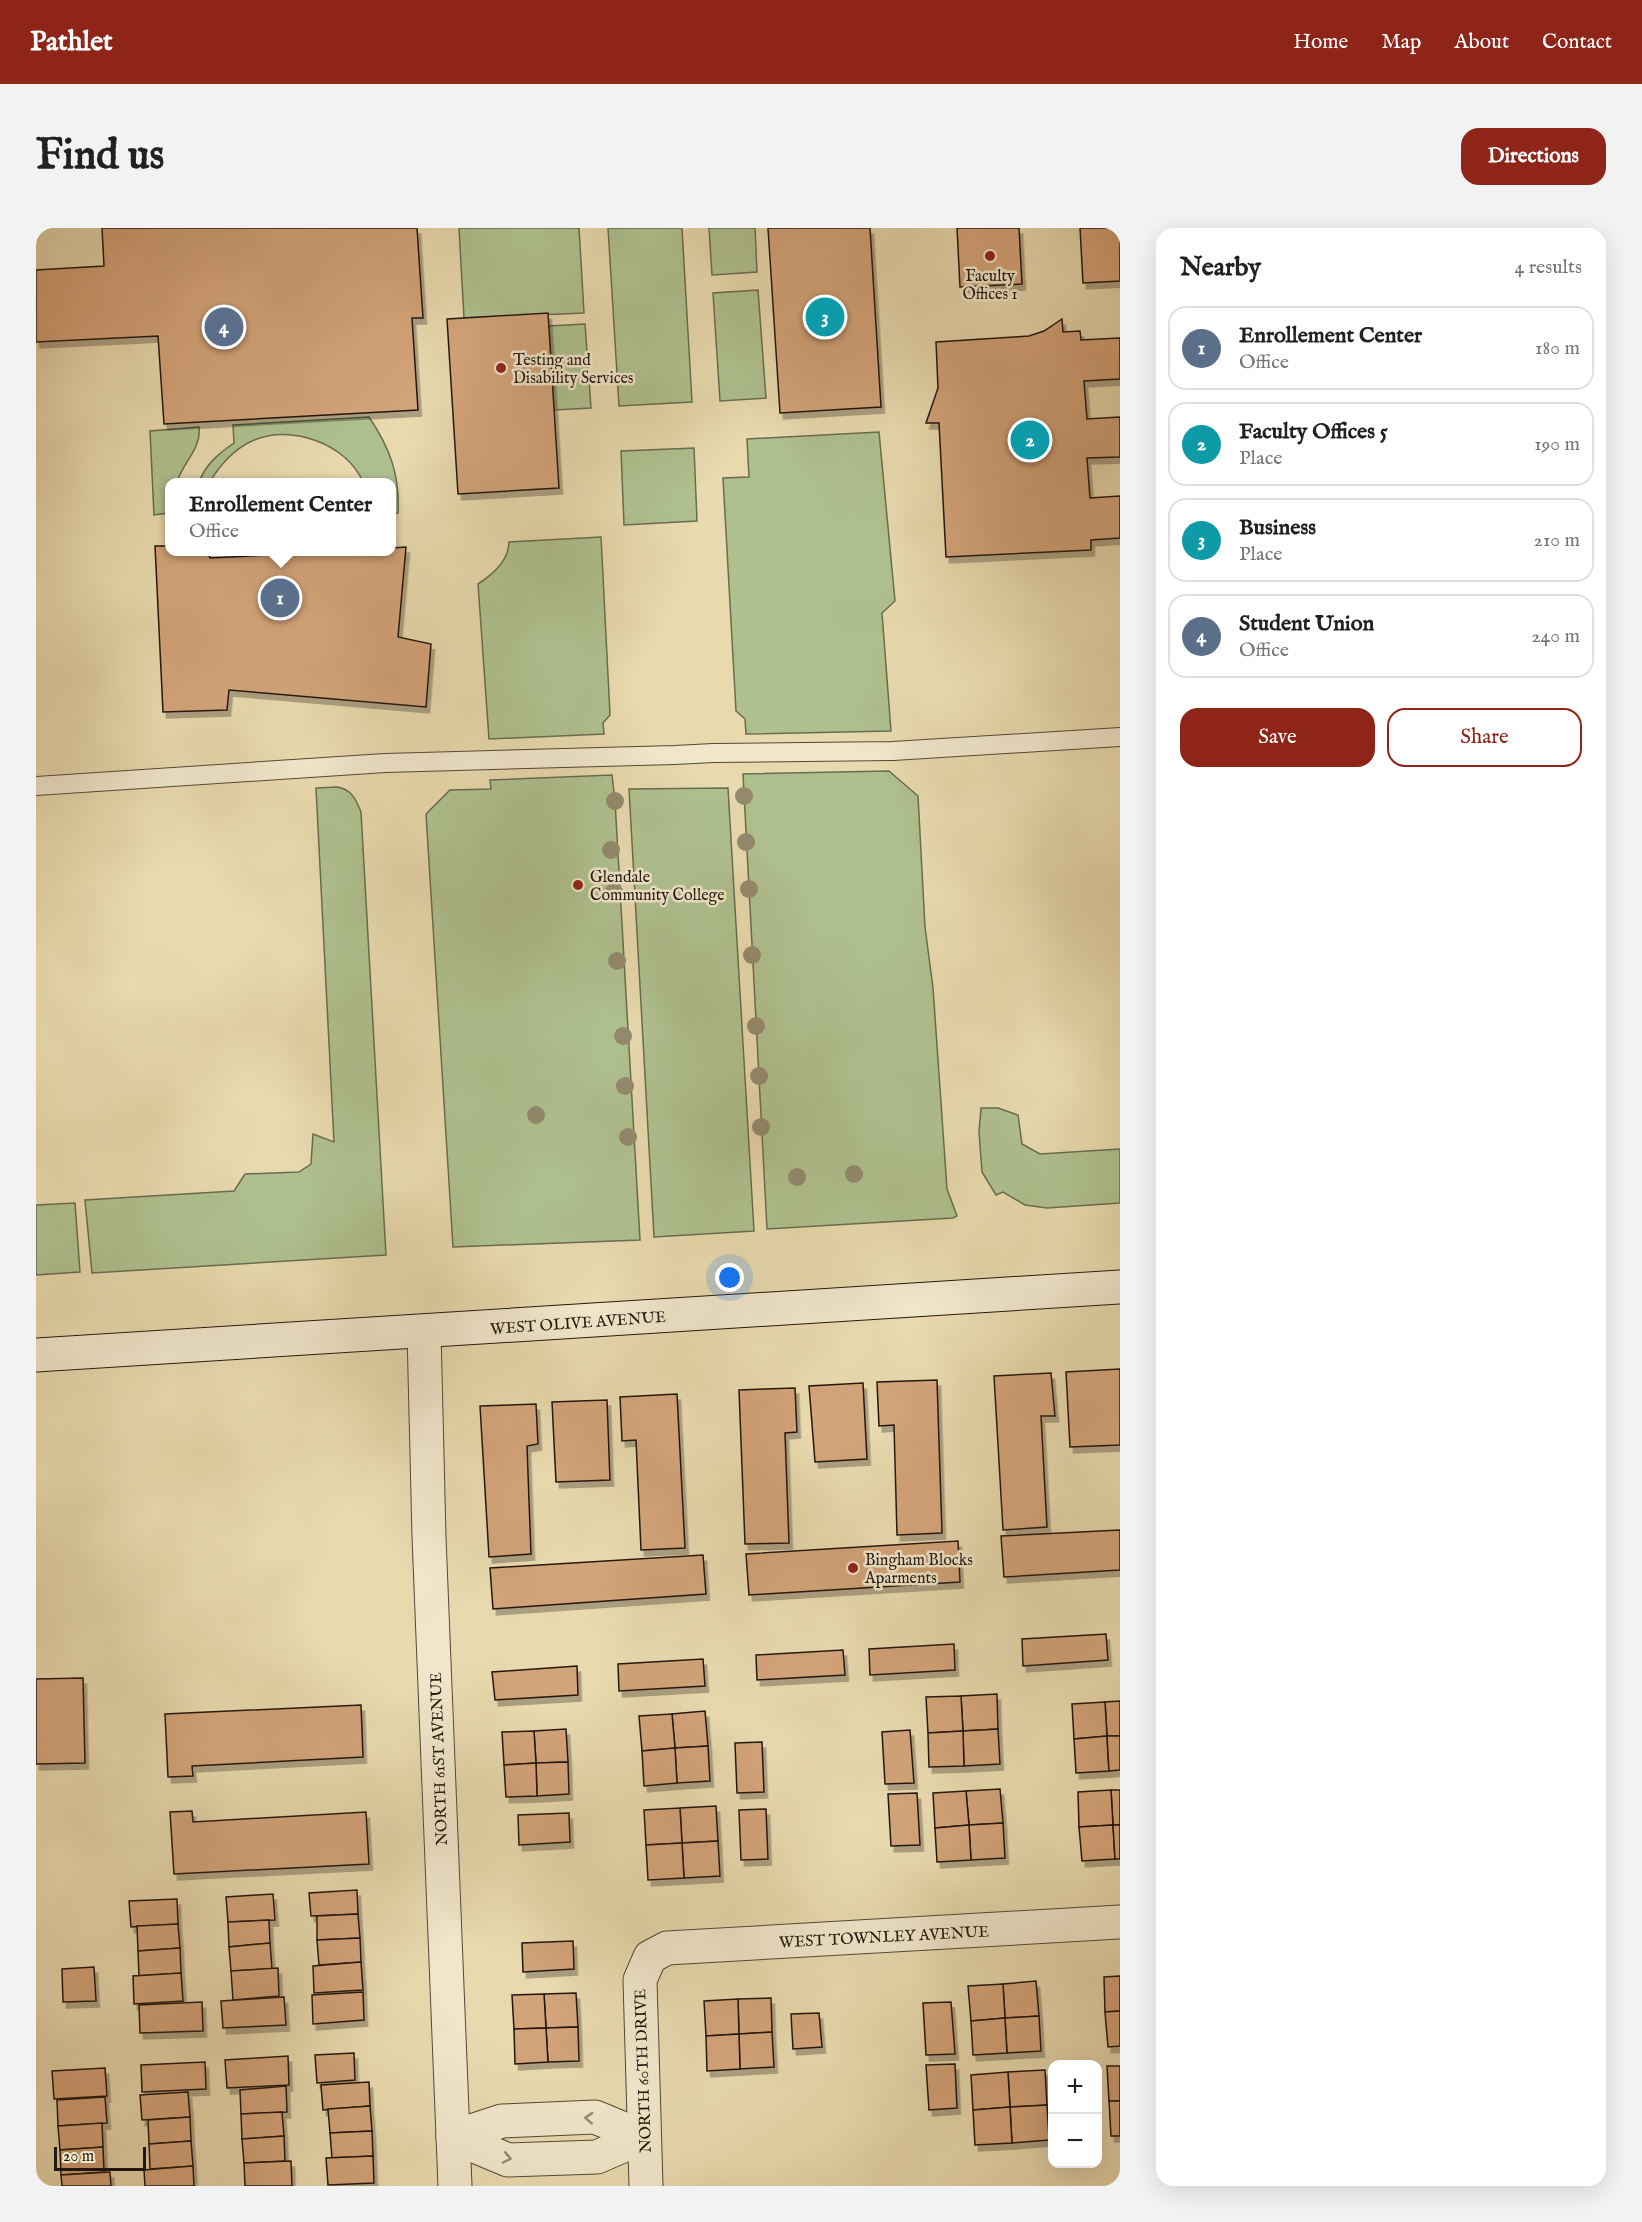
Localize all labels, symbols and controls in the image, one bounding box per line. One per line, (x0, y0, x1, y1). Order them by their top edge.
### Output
text: Pathlet (30, 25, 113, 60)
text: Home (1293, 29, 1348, 56)
text: Map (1381, 29, 1421, 56)
text: About (1454, 29, 1509, 56)
text: Contact (1542, 29, 1612, 56)
button: Directions (1461, 128, 1606, 185)
text: Find us (36, 130, 164, 183)
marker: Faculty Offices 1 (983, 249, 997, 263)
text: Nearby (1180, 251, 1261, 284)
text: 4 results (1515, 255, 1582, 280)
place label: Faculty Offices 1 (962, 267, 1018, 305)
pin: 3 (806, 294, 844, 340)
pin: 4 (204, 304, 243, 350)
text: Enrollement Center (1239, 322, 1422, 350)
text: 1 (1198, 336, 1205, 361)
text: 180 m (1535, 336, 1580, 361)
text: Office (1239, 350, 1289, 375)
place label: Testing and Disability Services (513, 351, 634, 389)
marker: Testing and Disability Services (494, 361, 508, 375)
pin: 2 (1010, 418, 1050, 462)
text: Faculty Offices 5 (1239, 418, 1388, 446)
text: 2 (1197, 432, 1206, 457)
text: 190 m (1534, 432, 1580, 457)
text: Place (1239, 446, 1282, 471)
popup (165, 478, 396, 556)
text: Enrollement Center (189, 491, 372, 519)
text: Business (1239, 514, 1316, 542)
text: Office (189, 519, 239, 544)
text: 3 (1198, 528, 1205, 553)
text: 210 m (1534, 528, 1580, 553)
text: Place (1239, 542, 1282, 567)
pin: 1 (260, 576, 300, 620)
text: Student Union (1239, 610, 1374, 638)
text: 4 (1197, 624, 1206, 649)
text: 240 m (1531, 624, 1580, 649)
text: Office (1239, 638, 1289, 663)
button: Save (1180, 708, 1375, 767)
button: Share (1387, 708, 1582, 767)
place label: Glendale Community College (590, 868, 725, 906)
marker: Glendale Community College (571, 878, 585, 892)
your location (715, 1263, 744, 1292)
street label: WEST OLIVE AVENUE (490, 1308, 667, 1340)
place label: Bingham Blocks Aparments (864, 1551, 973, 1589)
marker: Bingham Blocks Aparments (846, 1561, 860, 1575)
street label: NORTH 61ST AVENUE (427, 1672, 453, 1846)
street label: WEST TOWNLEY AVENUE (779, 1923, 990, 1953)
street label: NORTH 60TH DRIVE (631, 1989, 657, 2153)
map controls (1048, 2060, 1102, 2168)
button: + (1048, 2060, 1102, 2114)
one-way arrow (584, 2111, 593, 2124)
button: − (1048, 2114, 1102, 2168)
scale bar (54, 2144, 146, 2172)
text: 20 m (63, 2147, 94, 2167)
one-way arrow (502, 2151, 512, 2164)

